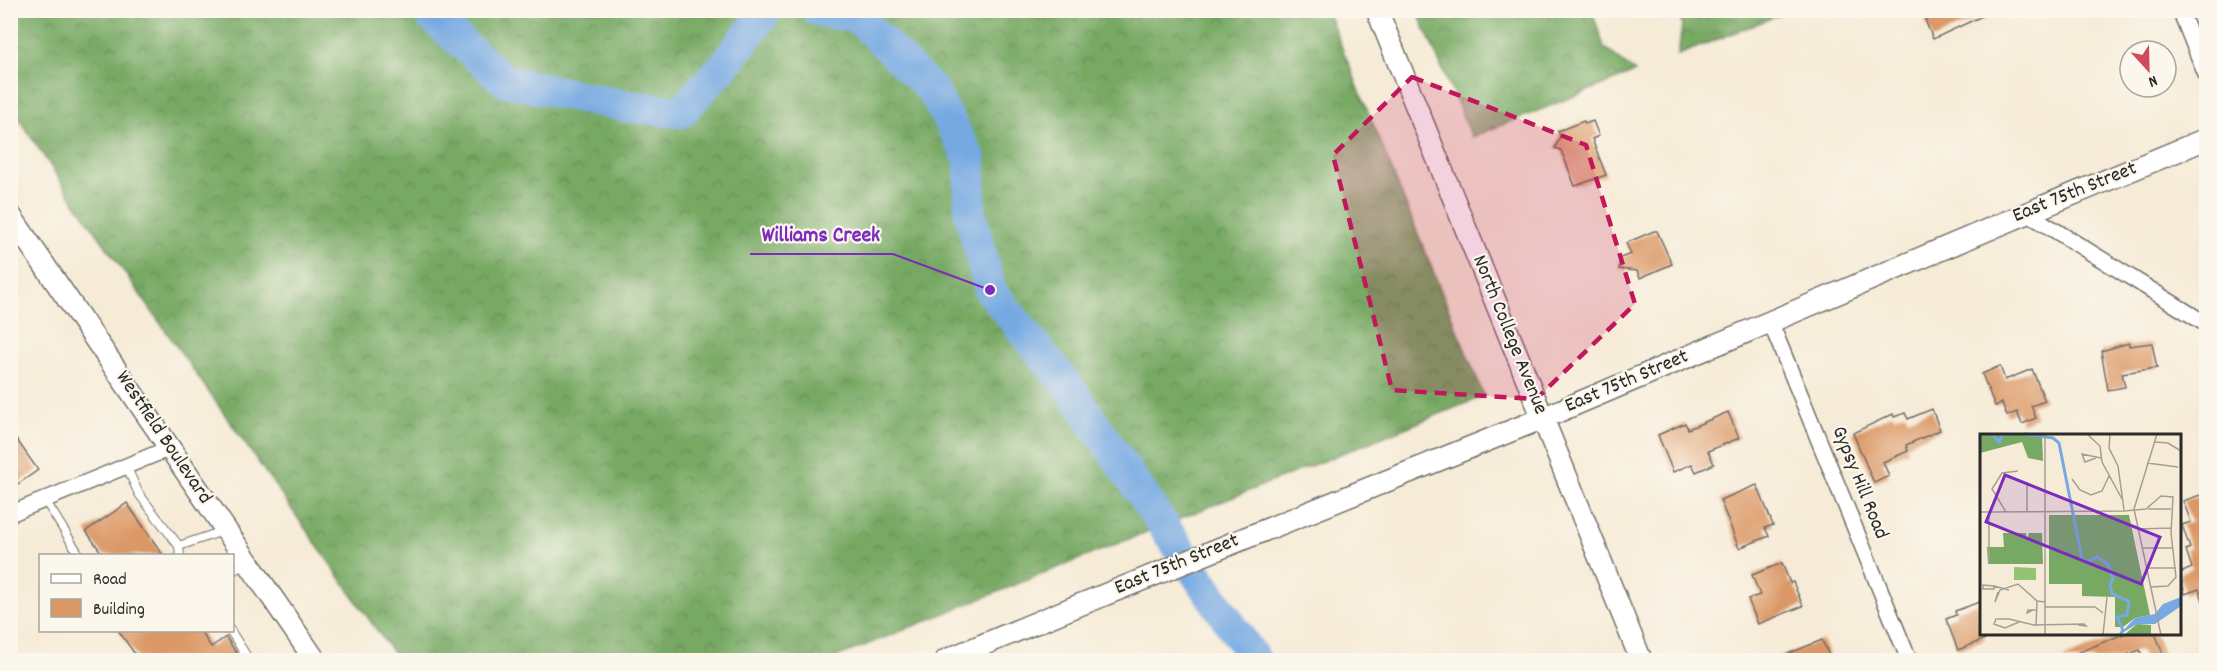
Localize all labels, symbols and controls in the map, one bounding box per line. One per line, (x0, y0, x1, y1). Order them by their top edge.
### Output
north arrow (2118, 39, 2178, 99)
text: N (2145, 68, 2161, 93)
street label: East 75th Street (2008, 154, 2142, 232)
callout: Williams Creek (750, 214, 893, 254)
text: Williams Creek (762, 221, 880, 252)
street label: North College Avenue (1463, 251, 1555, 419)
street label: East 75th Street (1560, 342, 1694, 422)
street label: Westfield Boulevard (107, 365, 219, 511)
street label: Gypsy Hill Road (1823, 422, 1895, 544)
inset map (1980, 434, 2181, 635)
street label: East 75th Street (1110, 526, 1244, 604)
legend (39, 554, 234, 632)
text: Road (93, 568, 127, 593)
text: Building (93, 598, 145, 623)

